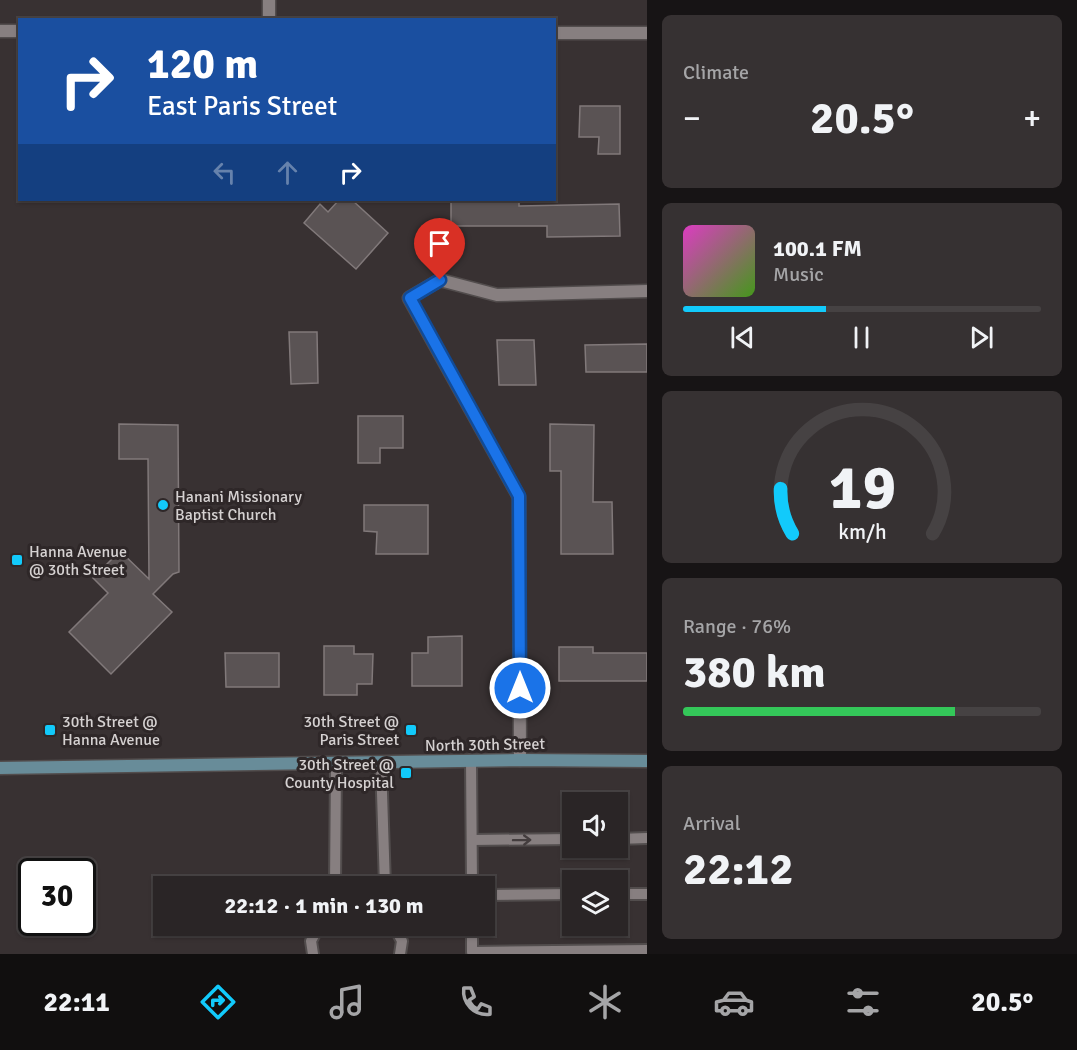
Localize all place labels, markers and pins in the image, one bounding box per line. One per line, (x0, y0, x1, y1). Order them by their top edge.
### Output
pin (414, 218, 465, 280)
place label: Hanani Missionary Baptist Church (175, 487, 302, 525)
marker: Hanani Missionary Baptist Church (156, 498, 170, 512)
place label: Hanna Avenue @ 30th Street (29, 542, 127, 580)
marker: Hanna Avenue @ 30th Street (10, 553, 24, 567)
place label: 30th Street @ Hanna Avenue (62, 712, 160, 750)
place label: 30th Street @ Paris Street (303, 712, 399, 750)
marker: 30th Street @ Hanna Avenue (43, 723, 57, 737)
marker: 30th Street @ Paris Street (404, 723, 418, 737)
place label: 30th Street @ County Hospital (285, 755, 394, 793)
marker: 30th Street @ County Hospital (399, 766, 413, 780)

